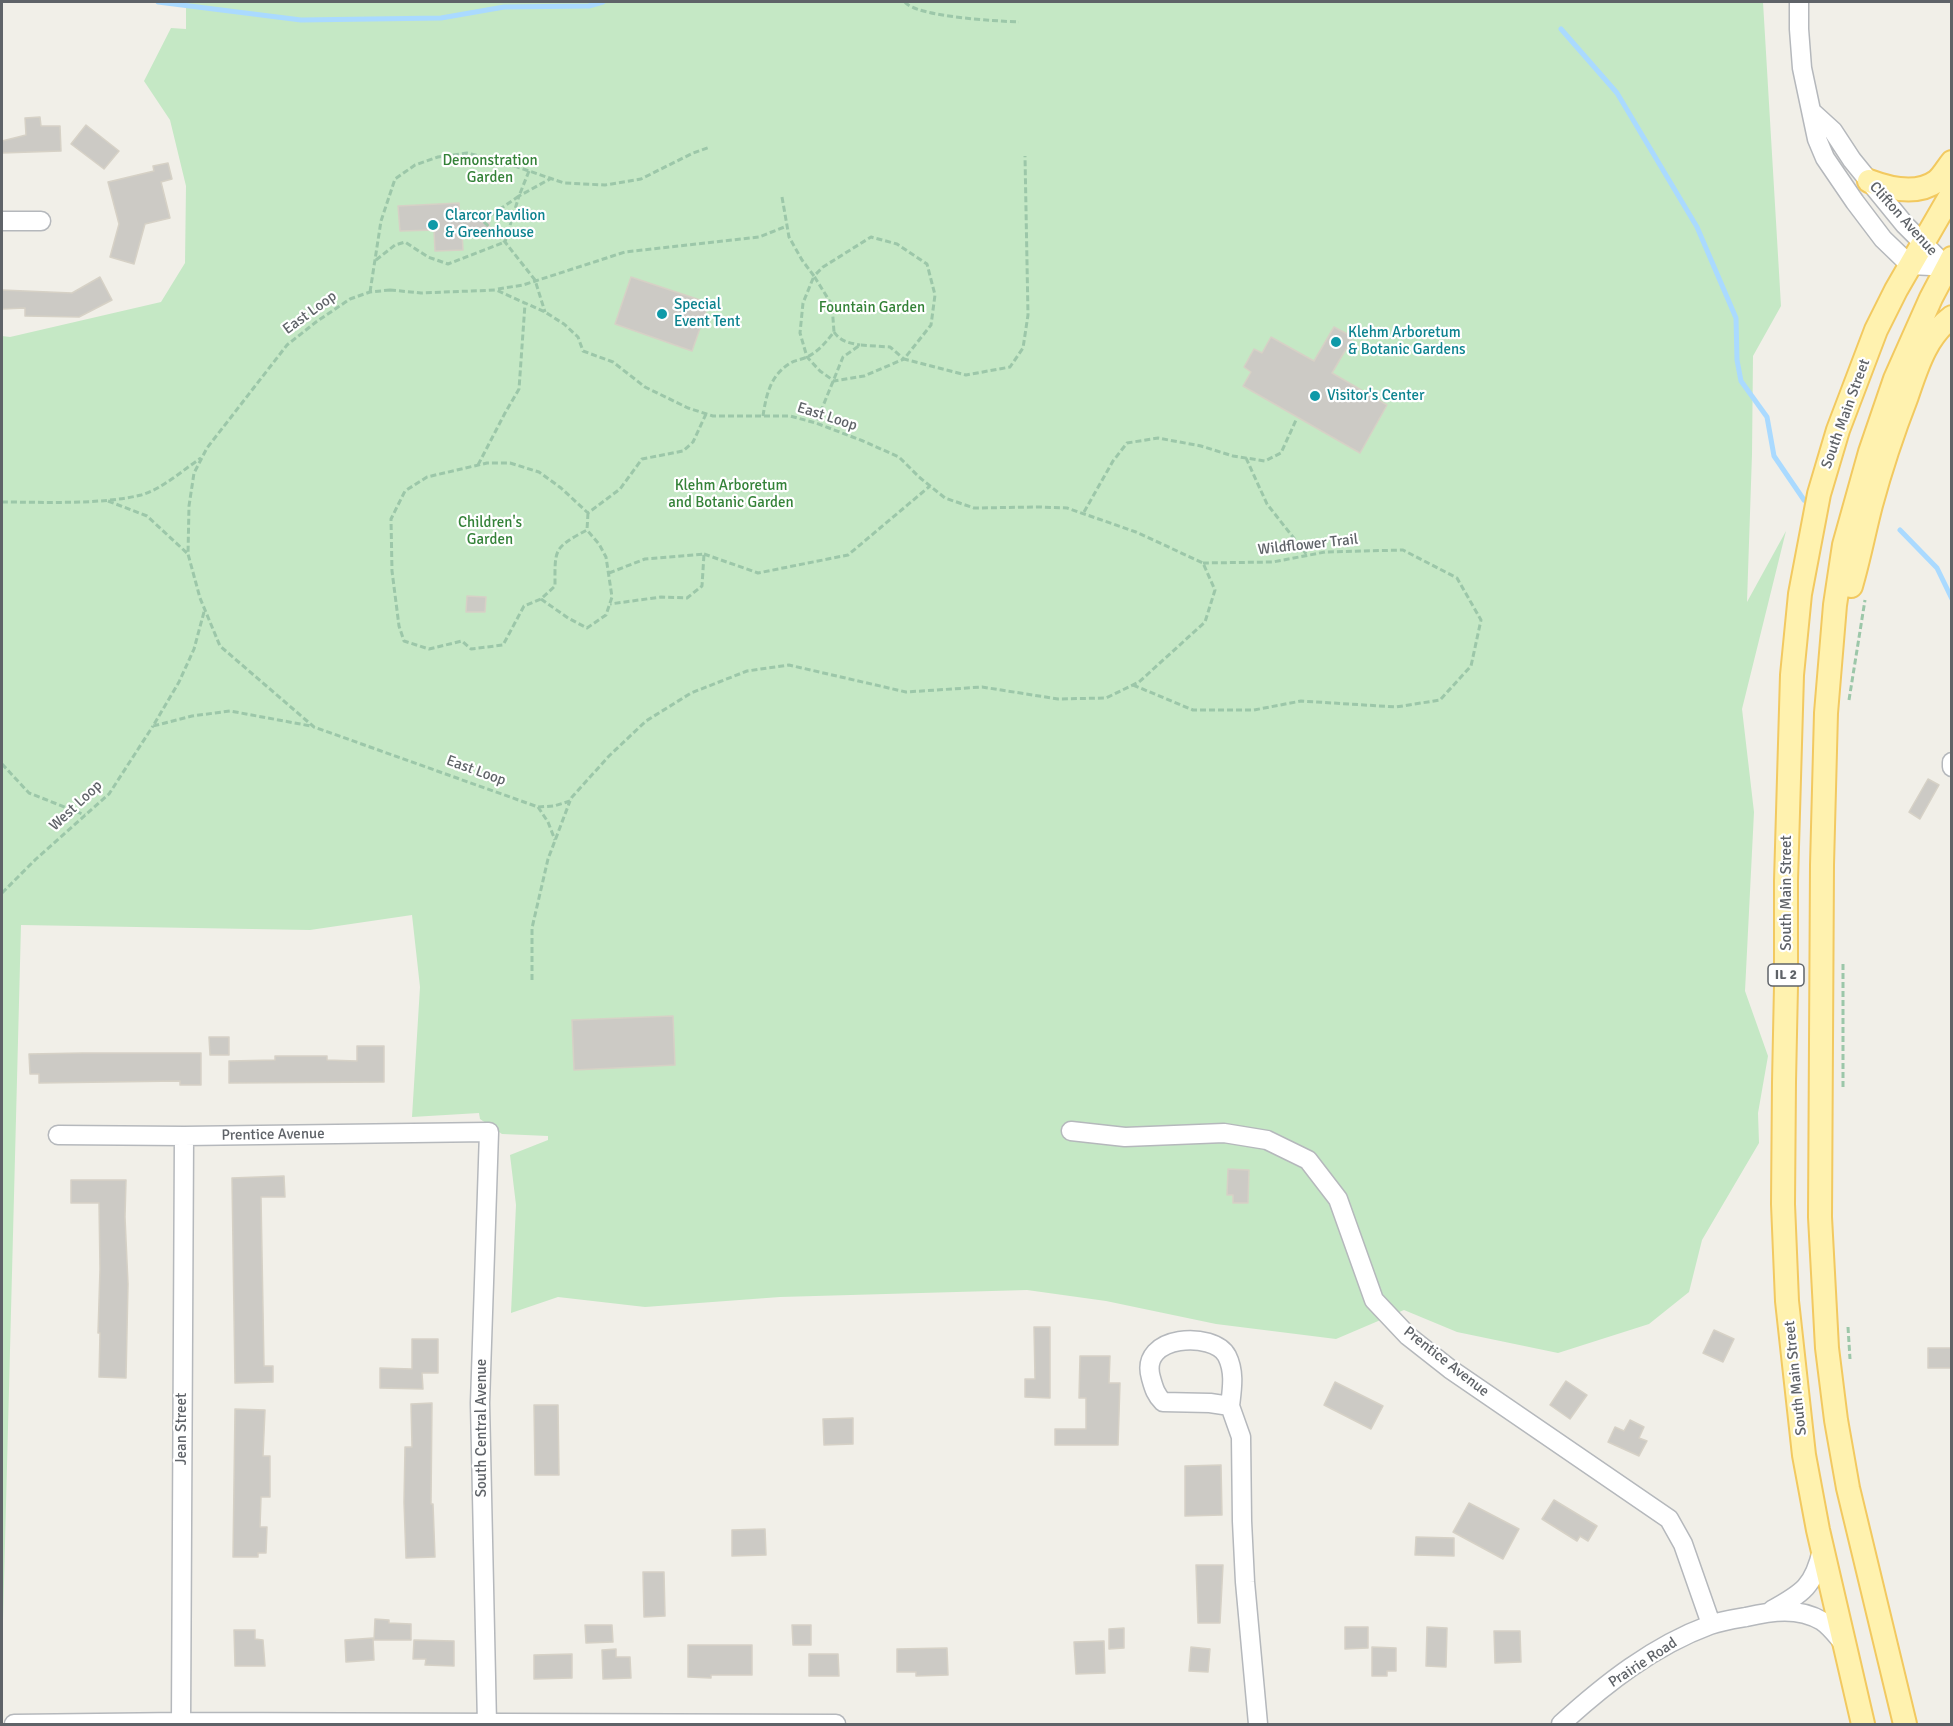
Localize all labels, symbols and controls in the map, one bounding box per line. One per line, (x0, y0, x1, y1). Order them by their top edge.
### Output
park label: Demonstration Garden (442, 152, 538, 187)
street label: Clifton Avenue (1865, 178, 1941, 260)
place label: Clarcor Pavilion & Greenhouse (445, 207, 546, 242)
marker: Clarcor Pavilion & Greenhouse (426, 218, 440, 232)
street label: East Loop (280, 287, 340, 339)
place label: Special Event Tent (674, 296, 740, 331)
park label: Fountain Garden (819, 299, 925, 317)
marker: Special Event Tent (655, 307, 669, 321)
place label: Klehm Arboretum & Botanic Gardens (1348, 324, 1466, 359)
marker: Klehm Arboretum & Botanic Gardens (1329, 335, 1343, 349)
street label: South Main Street (1818, 357, 1874, 471)
place label: Visitor's Center (1327, 387, 1424, 405)
marker: Visitor's Center (1308, 389, 1322, 403)
street label: East Loop (795, 399, 859, 435)
park label: Klehm Arboretum and Botanic Garden (668, 477, 794, 512)
park label: Children's Garden (458, 514, 522, 549)
street label: Wildflower Trail (1257, 531, 1359, 559)
street label: East Loop (444, 752, 508, 790)
street label: West Loop (46, 777, 106, 835)
street label: South Main Street (1778, 835, 1796, 951)
road number: IL 2 (1768, 964, 1804, 986)
street label: Prentice Avenue (221, 1125, 325, 1145)
street label: South Main Street (1781, 1320, 1811, 1436)
street label: Prentice Avenue (1400, 1323, 1492, 1401)
street label: South Central Avenue (473, 1359, 491, 1497)
street label: Jean Street (173, 1393, 191, 1465)
street label: Prairie Road (1605, 1634, 1681, 1692)

